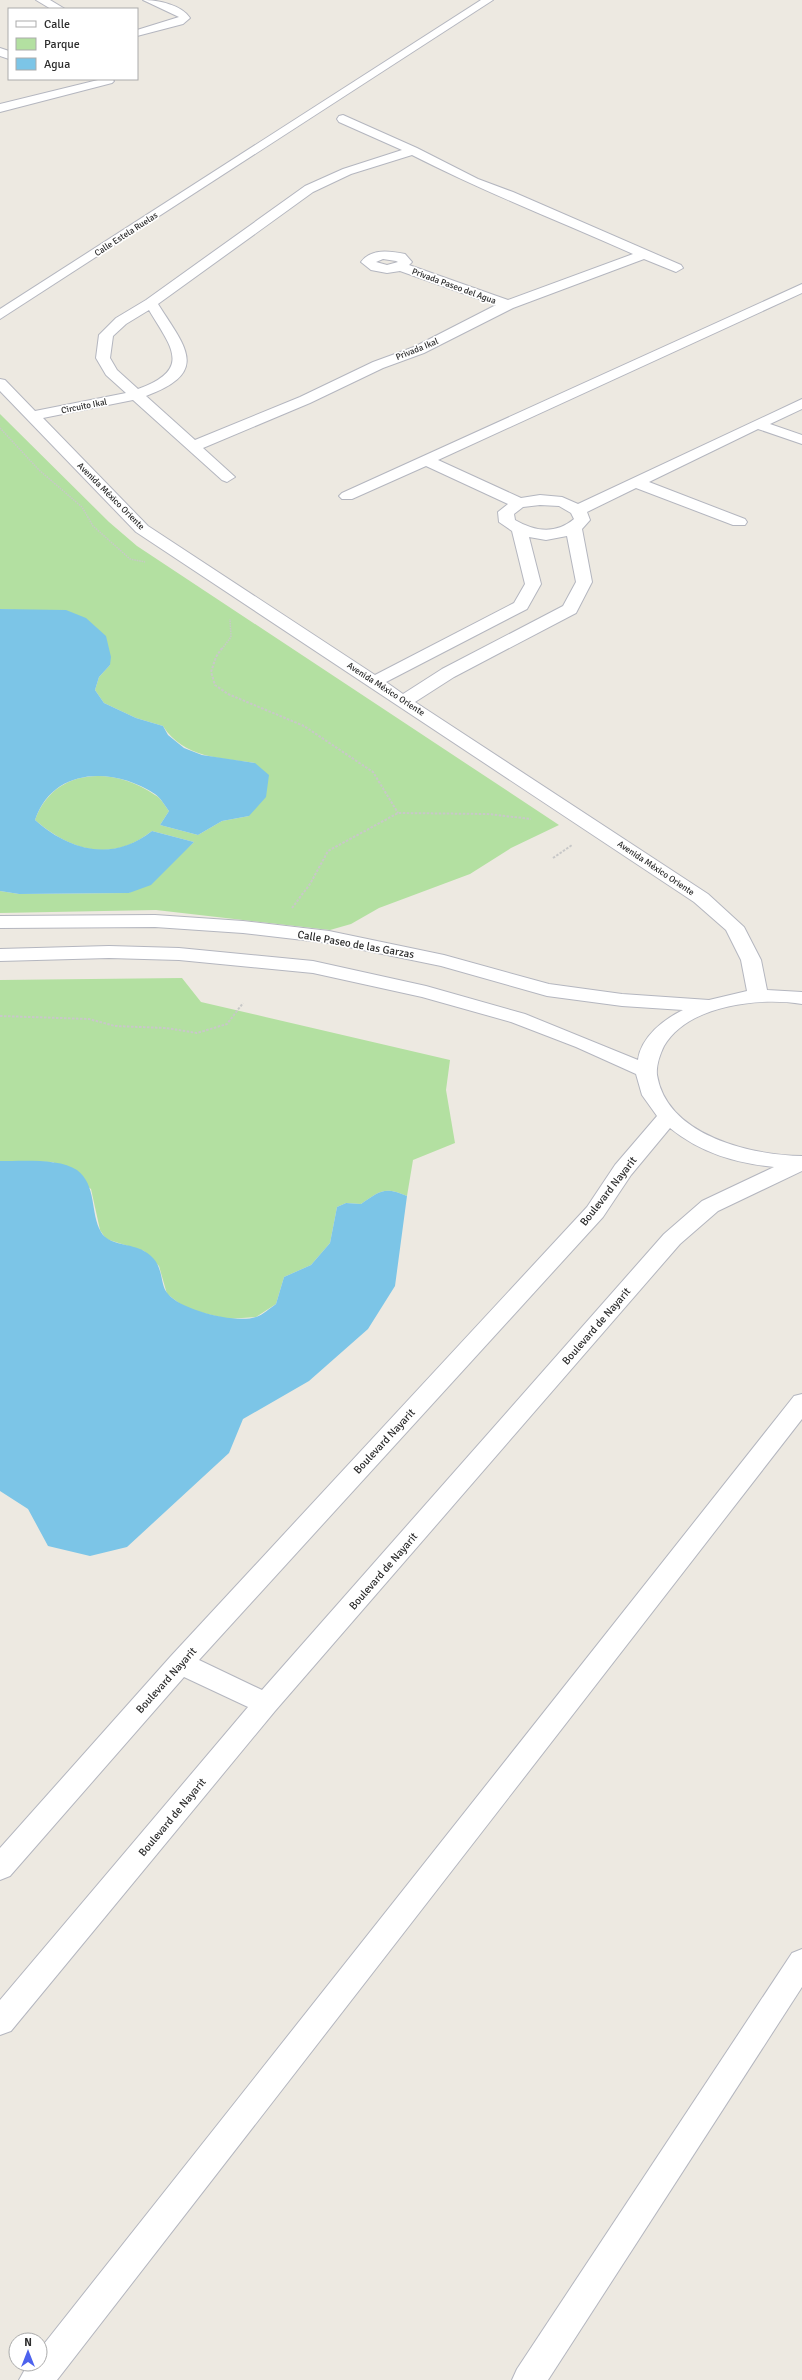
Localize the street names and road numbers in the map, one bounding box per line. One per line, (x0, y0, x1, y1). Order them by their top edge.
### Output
street label: Calle Estela Ruelas (93, 210, 160, 259)
street label: Privada Paseo del Agua (410, 266, 498, 307)
street label: Privada Ikal (394, 336, 440, 363)
street label: Circuito Ikal (60, 397, 108, 416)
street label: Avenida México Oriente (75, 460, 147, 533)
street label: Avenida México Oriente (345, 660, 427, 719)
street label: Avenida México Oriente (615, 839, 697, 899)
street label: Calle Paseo de las Garzas (297, 928, 415, 961)
street label: Boulevard Nayarit (577, 1154, 640, 1228)
street label: Boulevard de Nayarit (559, 1285, 633, 1368)
street label: Boulevard Nayarit (351, 1406, 418, 1477)
street label: Boulevard de Nayarit (346, 1530, 420, 1613)
street label: Boulevard Nayarit (133, 1645, 199, 1716)
street label: Boulevard de Nayarit (136, 1776, 209, 1859)

